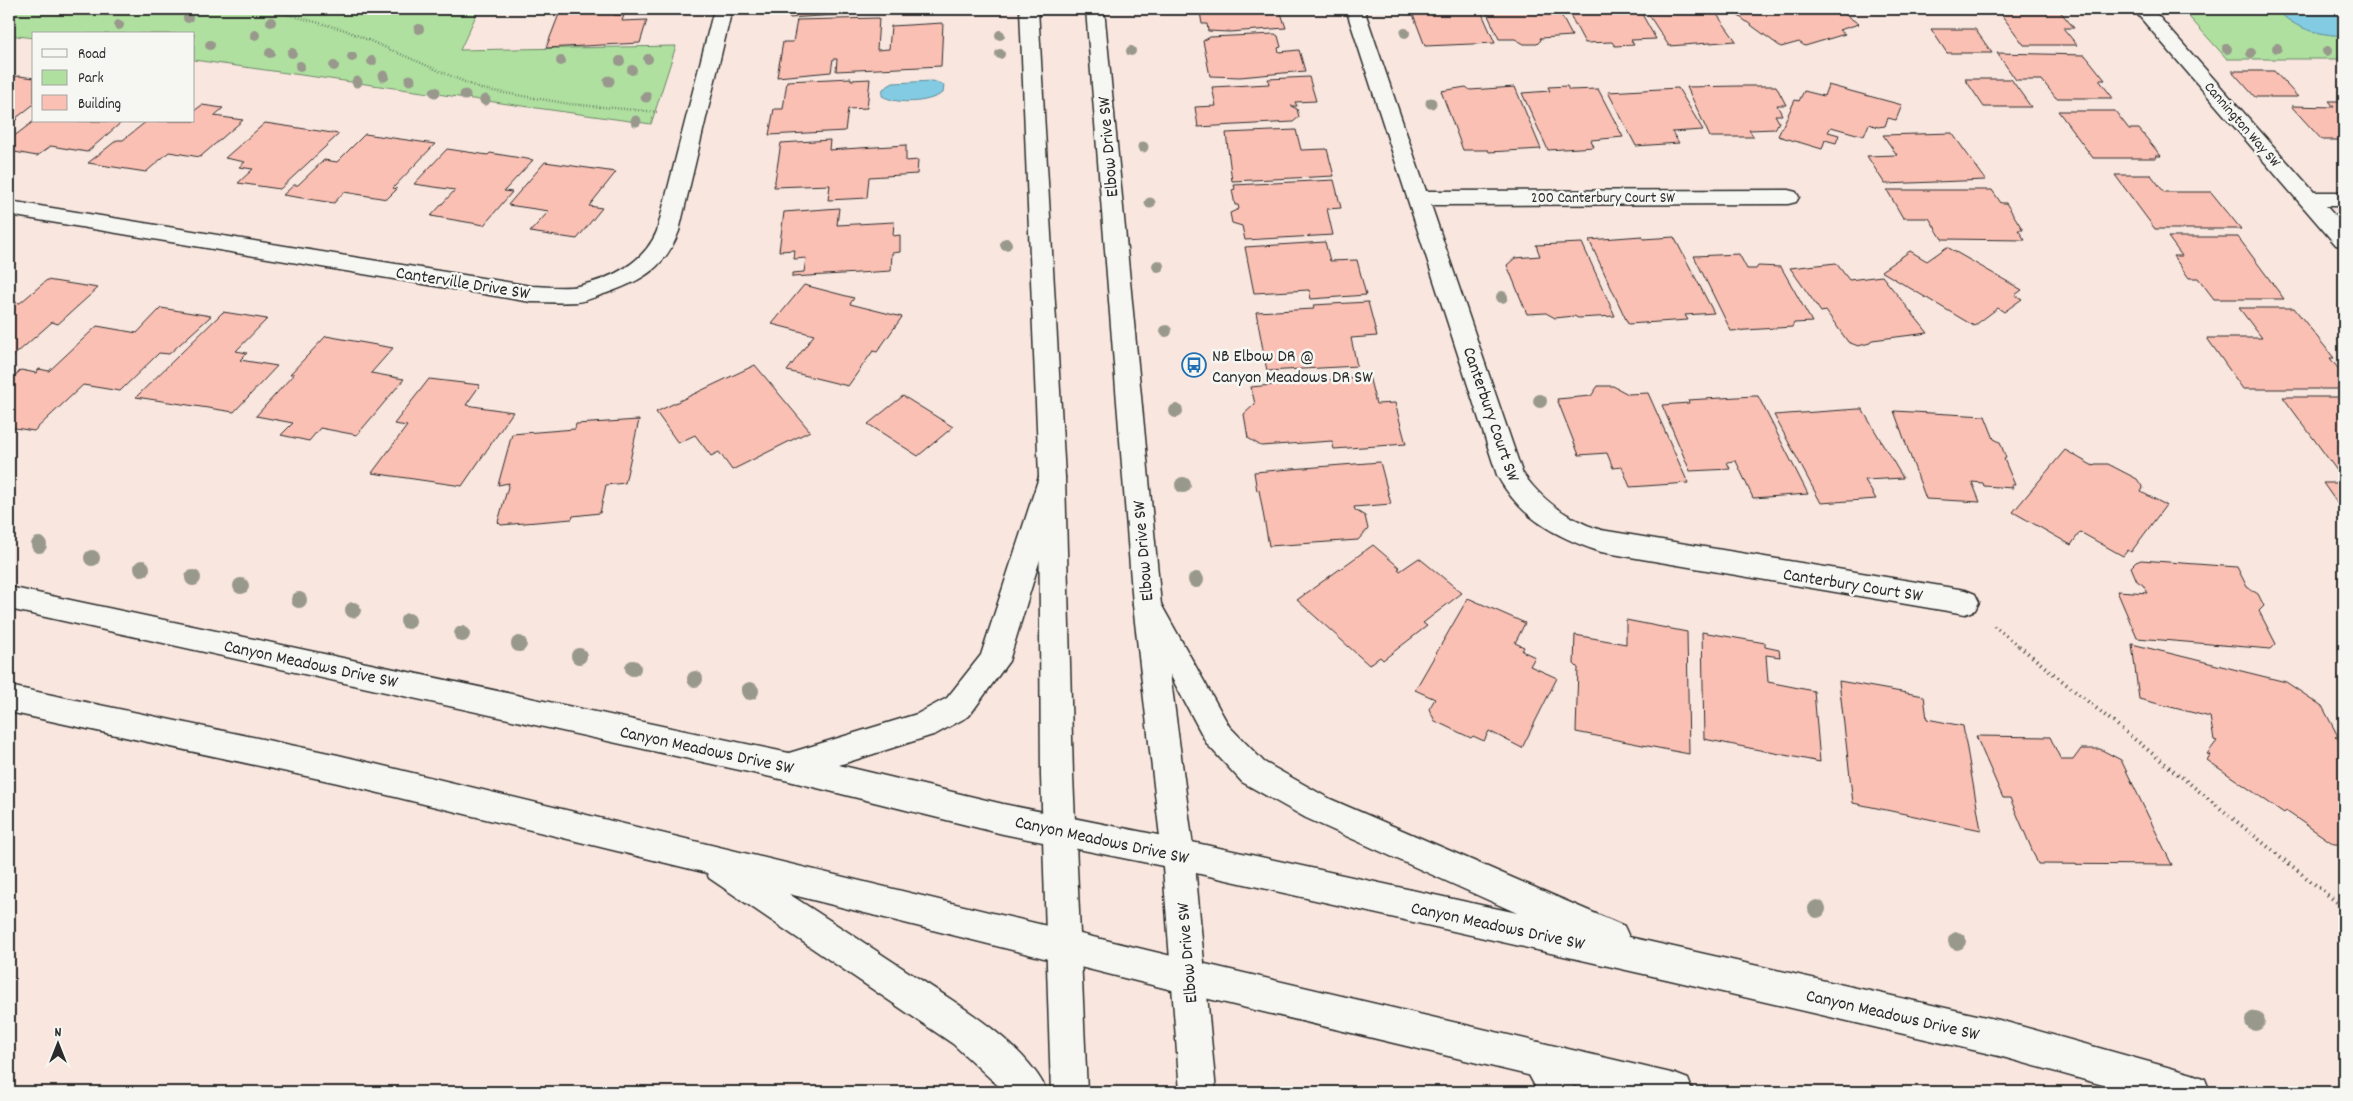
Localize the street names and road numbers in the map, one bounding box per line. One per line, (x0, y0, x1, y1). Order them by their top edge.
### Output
street label: Cannington Way SW (2198, 78, 2285, 173)
street label: Elbow Drive SW (1093, 95, 1126, 198)
street label: 200 Canterbury Court SW (1531, 188, 1675, 210)
street label: Canterville Drive SW (394, 262, 532, 308)
street label: Canterbury Court SW (1455, 344, 1525, 486)
street label: Elbow Drive SW (1128, 499, 1161, 602)
street label: Canterbury Court SW (1781, 563, 1925, 610)
street label: Canyon Meadows Drive SW (221, 635, 400, 696)
street label: Canyon Meadows Drive SW (617, 721, 796, 782)
street label: Canyon Meadows Drive SW (1012, 811, 1191, 872)
street label: Canyon Meadows Drive SW (1408, 897, 1587, 958)
street label: Elbow Drive SW (1172, 901, 1205, 1004)
street label: Canyon Meadows Drive SW (1803, 984, 1982, 1049)

